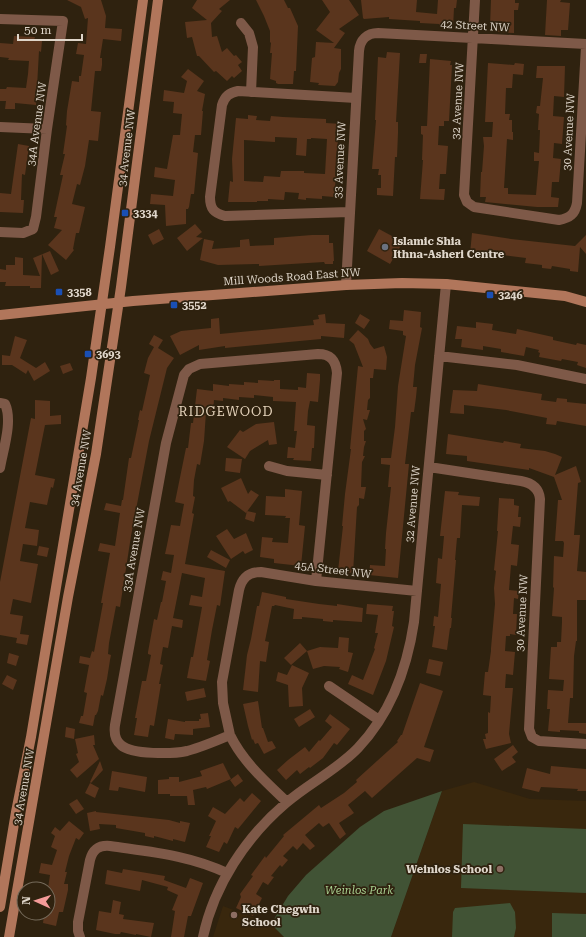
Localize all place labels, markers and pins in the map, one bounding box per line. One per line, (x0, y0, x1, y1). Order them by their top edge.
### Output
place label: 3334 (133, 207, 158, 220)
marker: 3334 (120, 208, 130, 218)
place label: Islamic Shia Ithna-Asheri Centre (393, 235, 505, 261)
marker: Islamic Shia Ithna-Asheri Centre (380, 242, 390, 252)
place label: 3358 (67, 286, 92, 299)
marker: 3358 (54, 287, 64, 297)
place label: 3246 (498, 289, 523, 302)
marker: 3246 (485, 290, 495, 300)
place label: 3552 (182, 299, 207, 312)
marker: 3552 (169, 300, 179, 310)
place label: 3693 (96, 348, 121, 361)
marker: 3693 (83, 349, 93, 359)
place label: Weinlos School (406, 863, 492, 876)
marker: Weinlos School (495, 864, 505, 874)
place label: Kate Chegwin School (242, 903, 320, 929)
marker: Kate Chegwin School (229, 910, 239, 920)

